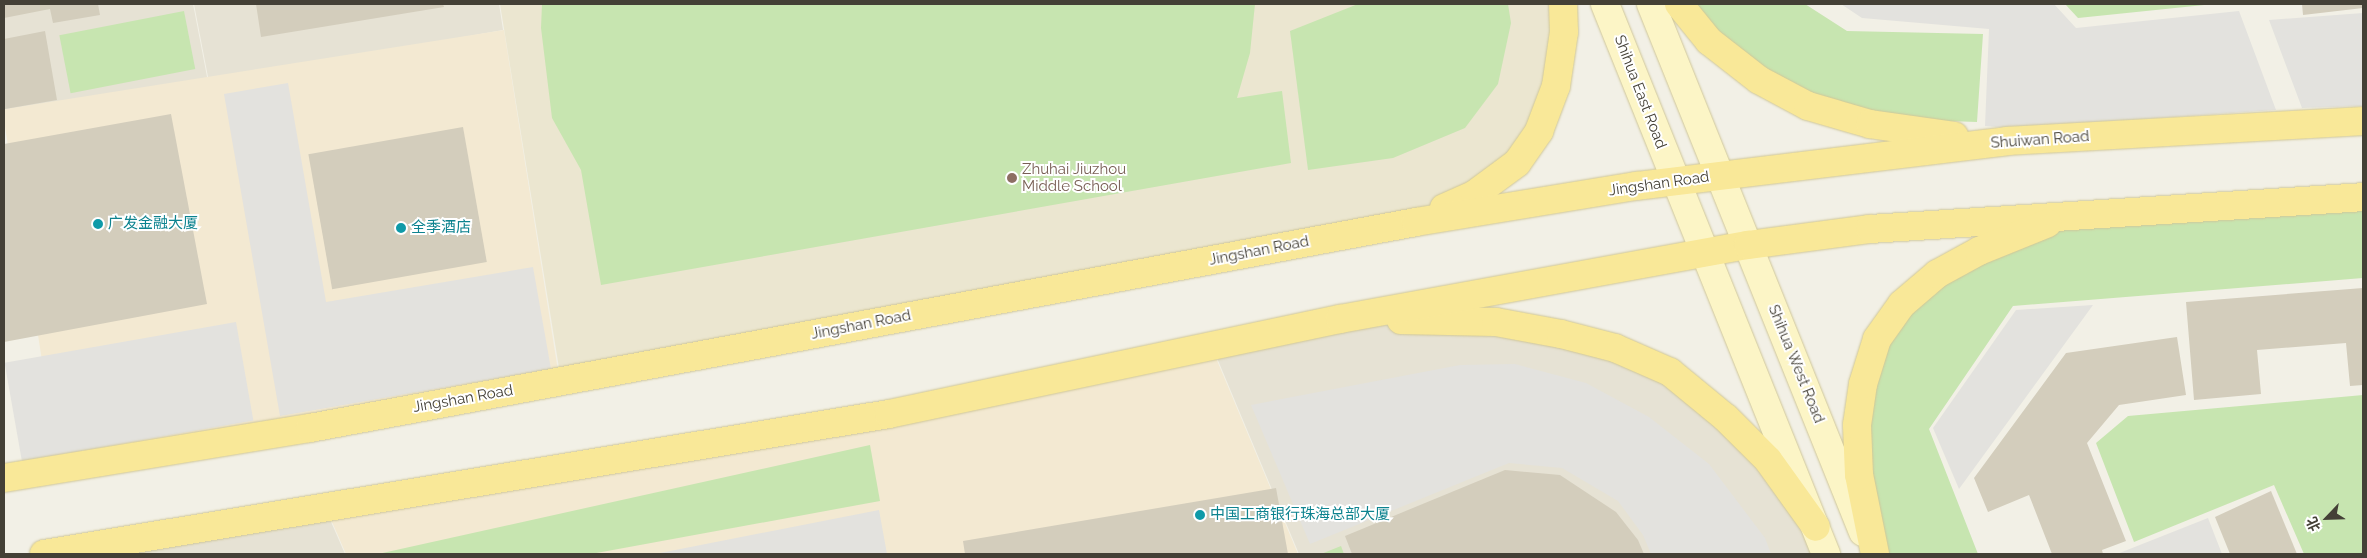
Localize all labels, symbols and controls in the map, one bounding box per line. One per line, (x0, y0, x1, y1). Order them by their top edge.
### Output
street label: Shihua East Road (1610, 33, 1670, 151)
street label: Shuiwan Road (1990, 128, 2090, 152)
place label: Zhuhai Jiuzhou Middle School (1022, 160, 1126, 195)
street label: Jingshan Road (1608, 168, 1710, 200)
marker: Zhuhai Jiuzhou Middle School (1006, 172, 1018, 184)
place label: 广发金融大厦 (108, 215, 198, 233)
marker: 广发金融大厦 (92, 218, 104, 230)
place label: 全季酒店 (411, 219, 471, 237)
marker: 全季酒店 (395, 222, 407, 234)
street label: Jingshan Road (1208, 233, 1310, 269)
street label: Shihua West Road (1764, 302, 1828, 426)
street label: Jingshan Road (810, 307, 912, 343)
street label: Jingshan Road (412, 381, 514, 417)
north arrow (2302, 493, 2352, 543)
place label: 中国工商银行珠海总部大厦 (1210, 506, 1390, 524)
marker: 中国工商银行珠海总部大厦 (1194, 509, 1206, 521)
text: 北 (2303, 514, 2323, 534)

